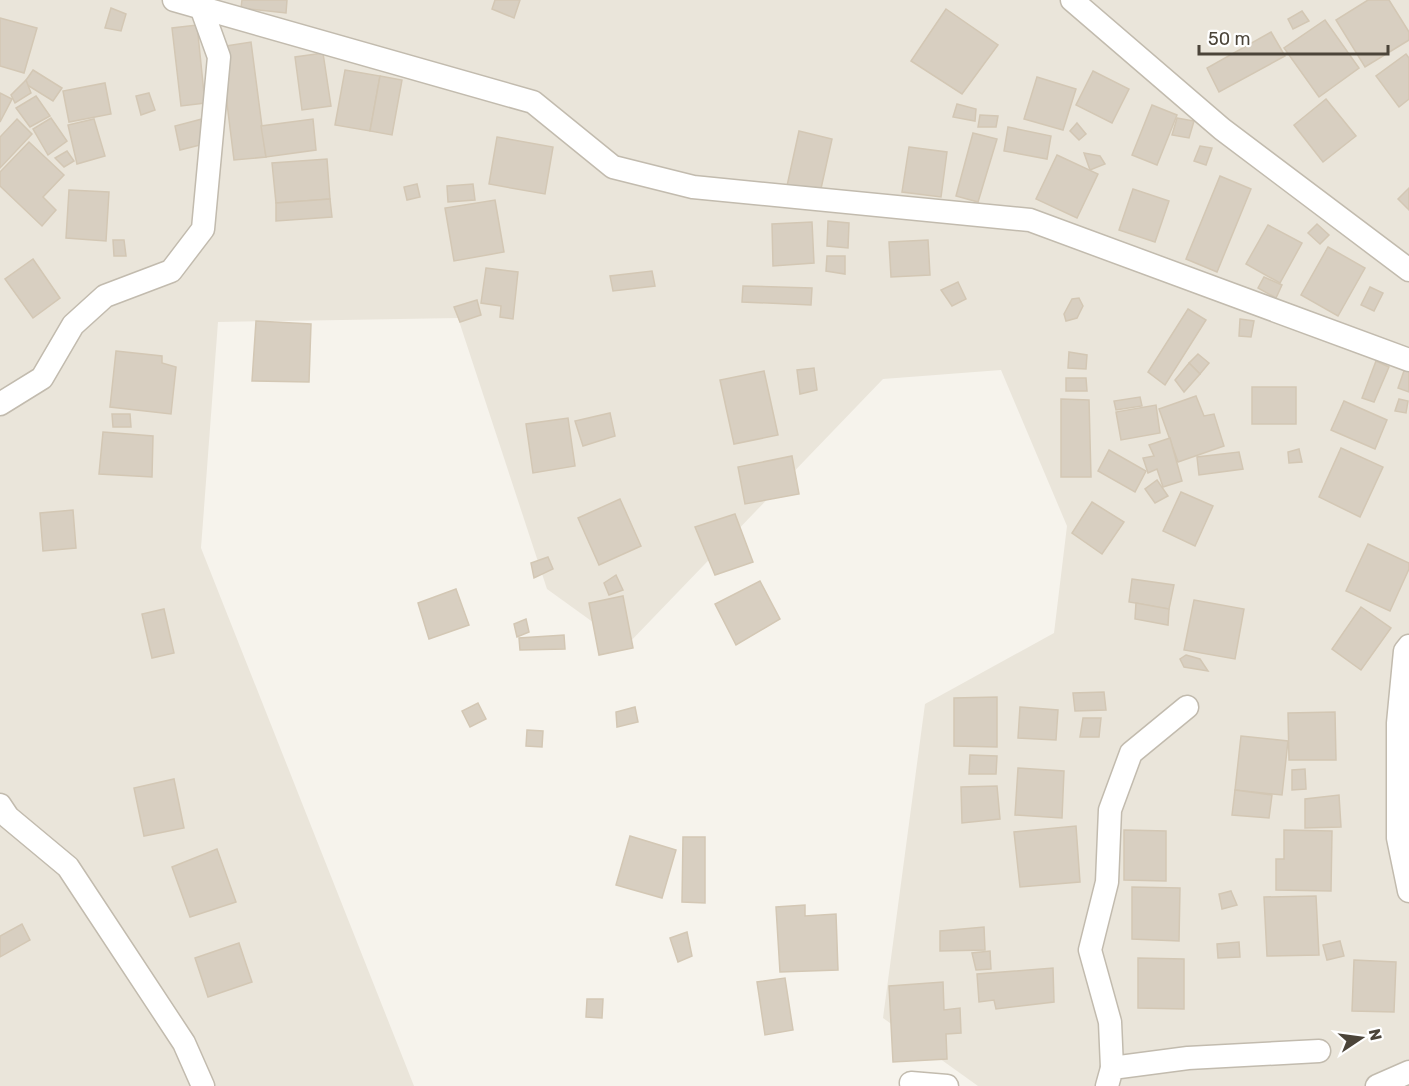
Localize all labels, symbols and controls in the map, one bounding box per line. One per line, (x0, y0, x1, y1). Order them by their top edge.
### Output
scale bar (1199, 18, 1388, 56)
text: 50 m (1208, 28, 1251, 50)
north arrow (1331, 1008, 1391, 1068)
text: N (1365, 1027, 1386, 1042)

